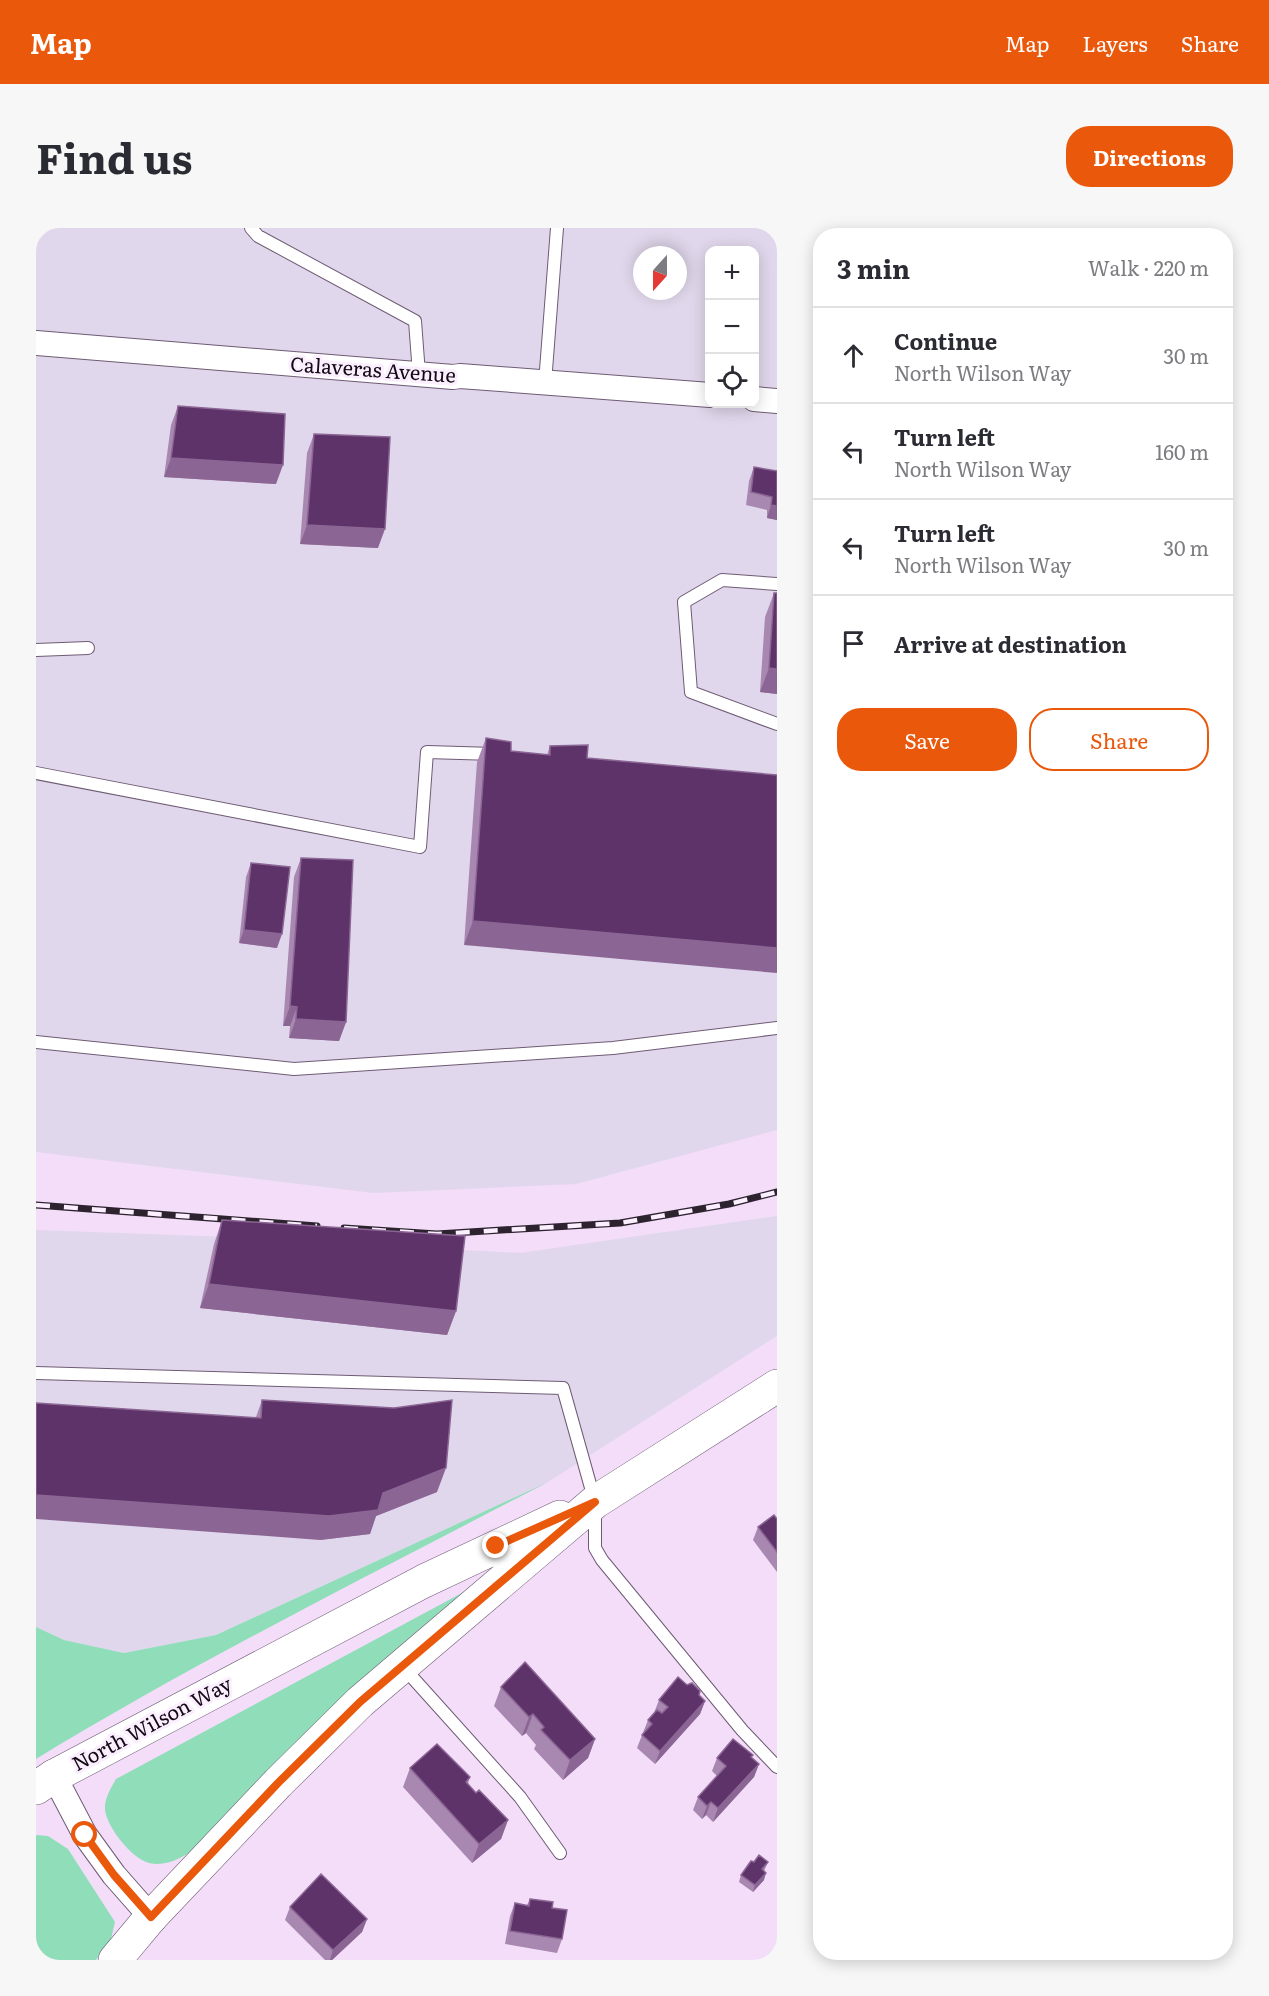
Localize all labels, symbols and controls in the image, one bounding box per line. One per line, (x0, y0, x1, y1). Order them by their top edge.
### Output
text: Map (30, 21, 92, 63)
text: Map (1005, 27, 1050, 58)
text: Layers (1083, 27, 1148, 58)
text: Share (1181, 27, 1239, 58)
text: Find us (36, 125, 193, 187)
button: Directions (1066, 126, 1233, 187)
north arrow (633, 246, 687, 300)
map controls (705, 246, 759, 408)
button: + (705, 246, 759, 300)
text: 3 min (837, 248, 910, 287)
text: Walk · 220 m (1088, 252, 1209, 282)
button: − (705, 300, 759, 354)
text: Continue (894, 324, 997, 357)
icon: ahead (837, 339, 870, 372)
text: 30 m (1163, 340, 1209, 370)
street label: Calaveras Avenue (289, 347, 457, 389)
button: locate (705, 354, 759, 408)
text: North Wilson Way (894, 357, 1071, 387)
text: Turn left (894, 420, 995, 453)
icon: left (837, 435, 870, 468)
text: 160 m (1155, 436, 1209, 466)
text: North Wilson Way (894, 453, 1071, 483)
text: Turn left (894, 516, 995, 549)
icon: left (837, 531, 870, 564)
text: 30 m (1163, 532, 1209, 562)
text: North Wilson Way (894, 549, 1071, 579)
icon: arrive (837, 627, 870, 660)
text: Arrive at destination (894, 627, 1127, 660)
button: Save (837, 708, 1017, 771)
button: Share (1029, 708, 1209, 771)
route end (482, 1532, 508, 1558)
street label: North Wilson Way (66, 1667, 237, 1777)
route start (71, 1821, 97, 1847)

